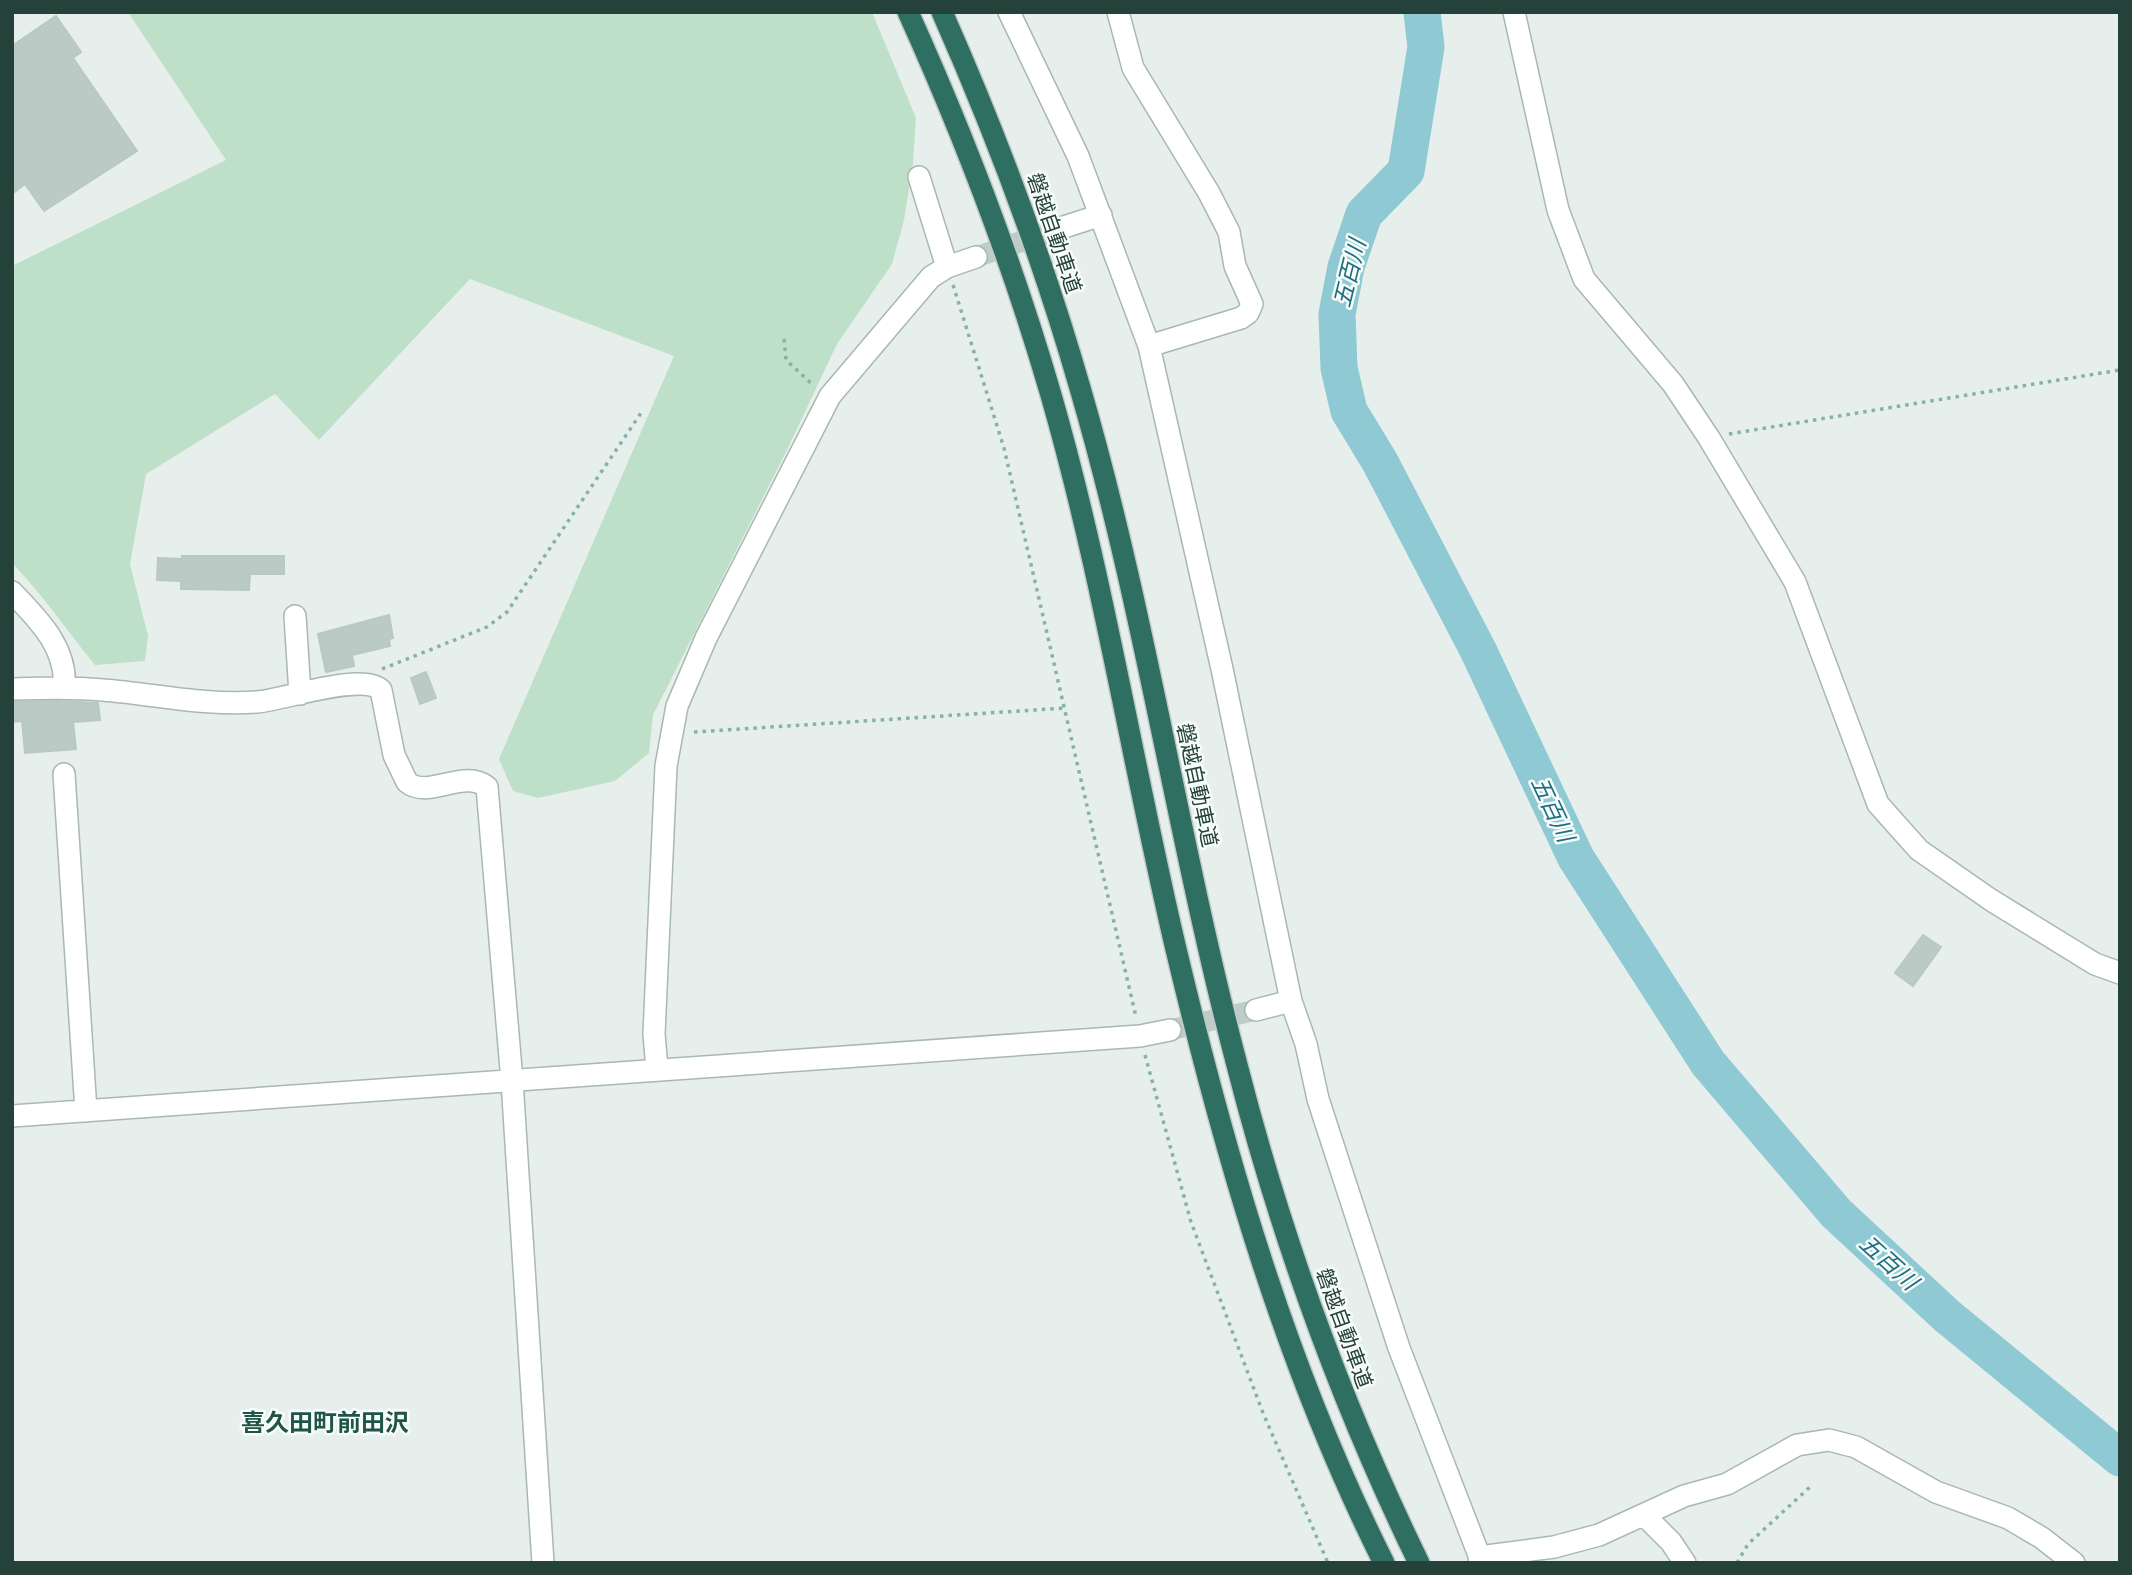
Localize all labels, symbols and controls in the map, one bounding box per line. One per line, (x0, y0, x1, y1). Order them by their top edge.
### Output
street label: 磐越自動車道 (1022, 169, 1088, 297)
water label: 五百川 (1327, 233, 1372, 310)
street label: 磐越自動車道 (1172, 721, 1224, 849)
water label: 五百川 (1525, 772, 1582, 849)
water label: 五百川 (1854, 1228, 1927, 1298)
street label: 磐越自動車道 (1311, 1264, 1379, 1392)
district label: 喜久田町前田沢 (241, 1407, 409, 1437)

